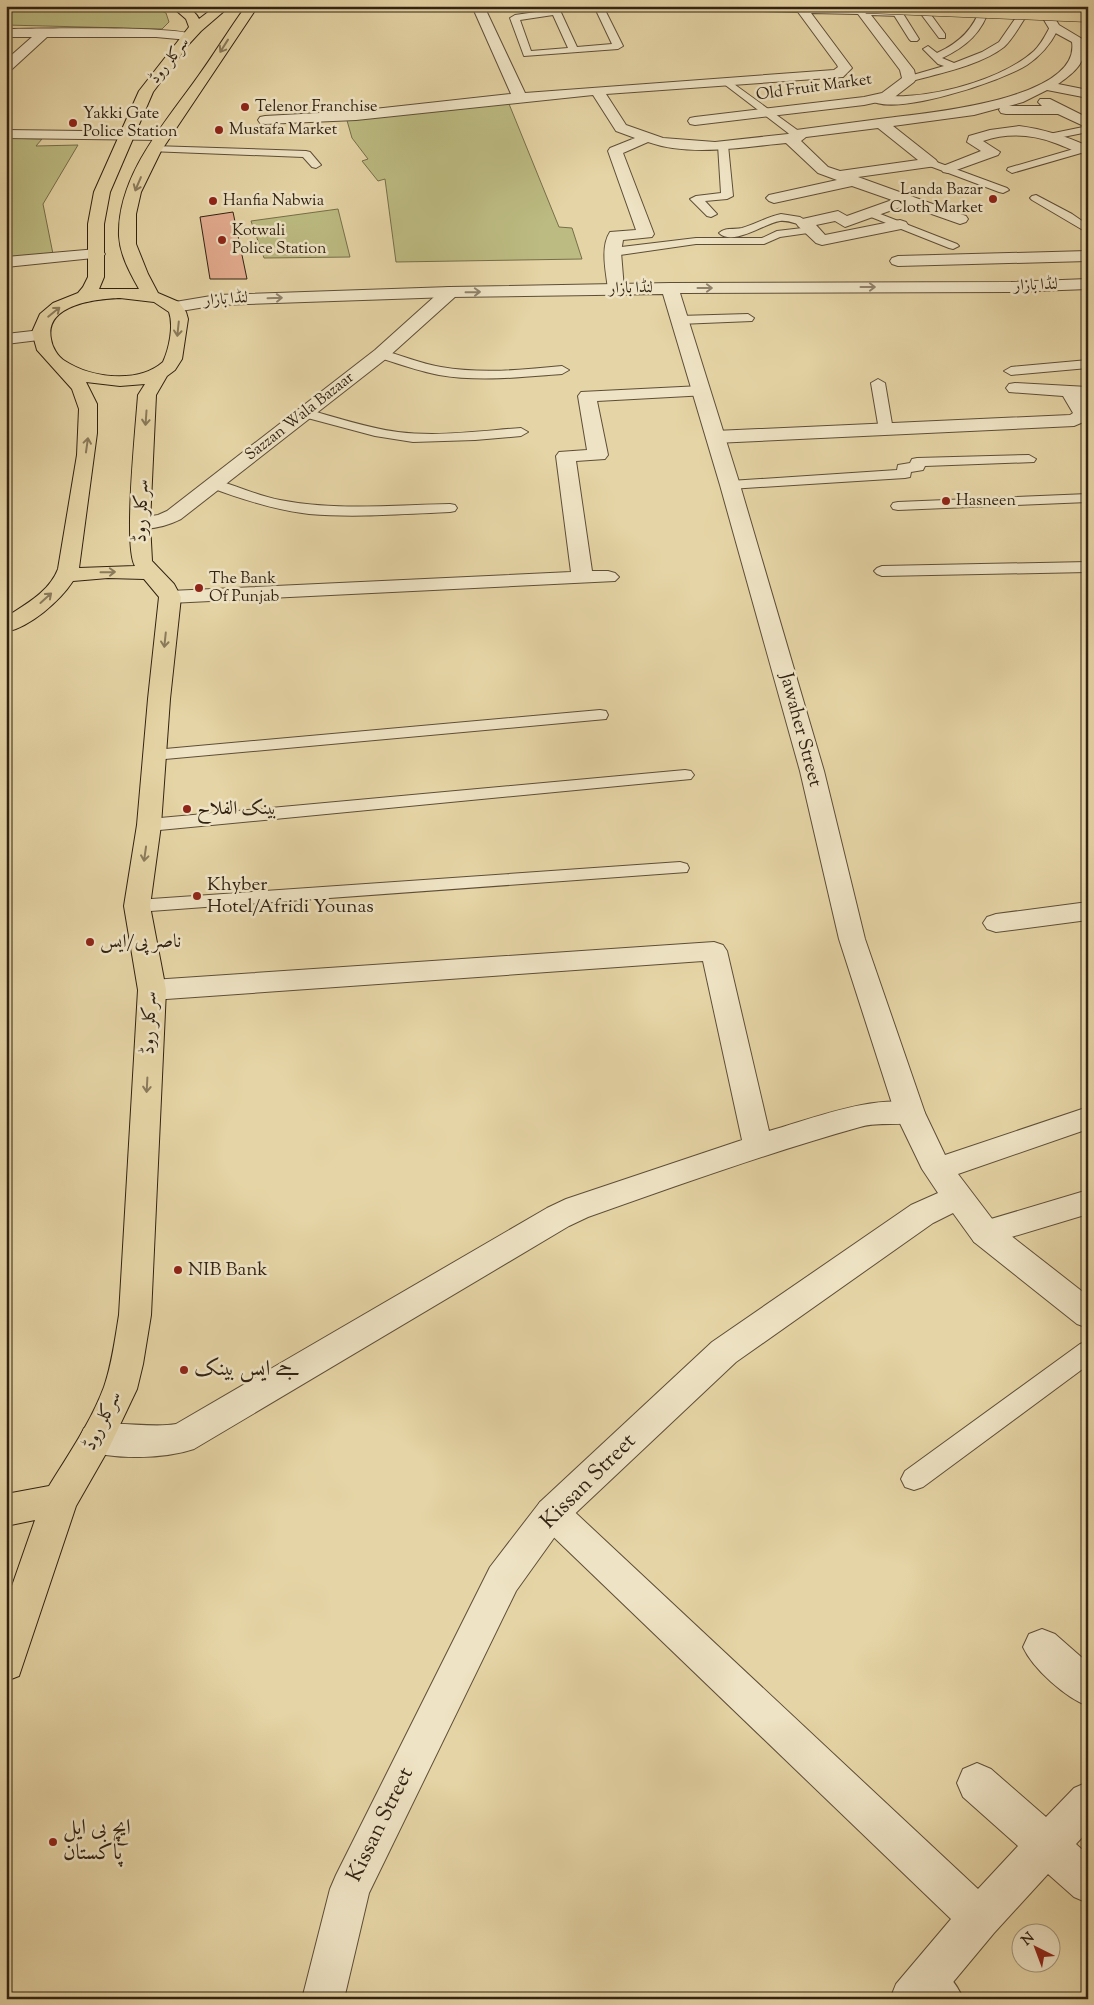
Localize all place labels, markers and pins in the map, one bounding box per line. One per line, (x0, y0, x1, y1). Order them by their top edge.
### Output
place label: Telenor Franchise (255, 96, 378, 119)
marker: Telenor Franchise (239, 101, 251, 113)
place label: Yakki Gate Police Station (83, 103, 178, 144)
marker: Yakki Gate Police Station (67, 117, 79, 129)
place label: Mustafa Market (229, 119, 338, 142)
marker: Mustafa Market (213, 124, 225, 136)
place label: Landa Bazar Cloth Market (890, 179, 984, 220)
place label: Hanfia Nabwia (223, 190, 325, 213)
marker: Landa Bazar Cloth Market (987, 193, 999, 205)
marker: Hanfia Nabwia (207, 195, 219, 207)
place label: Kotwali Police Station (232, 220, 327, 261)
marker: Kotwali Police Station (216, 234, 228, 246)
place label: Hasneen (956, 490, 1017, 513)
marker: Hasneen (940, 495, 952, 507)
place label: The Bank Of Punjab (209, 568, 279, 609)
marker: The Bank Of Punjab (193, 582, 205, 594)
place label: بینک الفلاح (197, 796, 277, 825)
marker: بینک الفلاح (181, 803, 193, 815)
place label: Khyber Hotel/Afridi Younas (207, 872, 374, 921)
marker: Khyber Hotel/Afridi Younas (191, 890, 203, 902)
place label: ناصر پی/ایس (100, 929, 181, 956)
marker: ناصر پی/ایس (84, 936, 96, 948)
place label: NIB Bank (188, 1257, 268, 1284)
marker: NIB Bank (172, 1264, 184, 1276)
place label: جے ایس بینک (194, 1354, 300, 1386)
marker: جے ایس بینک (178, 1364, 190, 1376)
place label: ایچ بی ایل پاکستان (63, 1813, 131, 1870)
marker: ایچ بی ایل پاکستان (47, 1836, 59, 1848)

